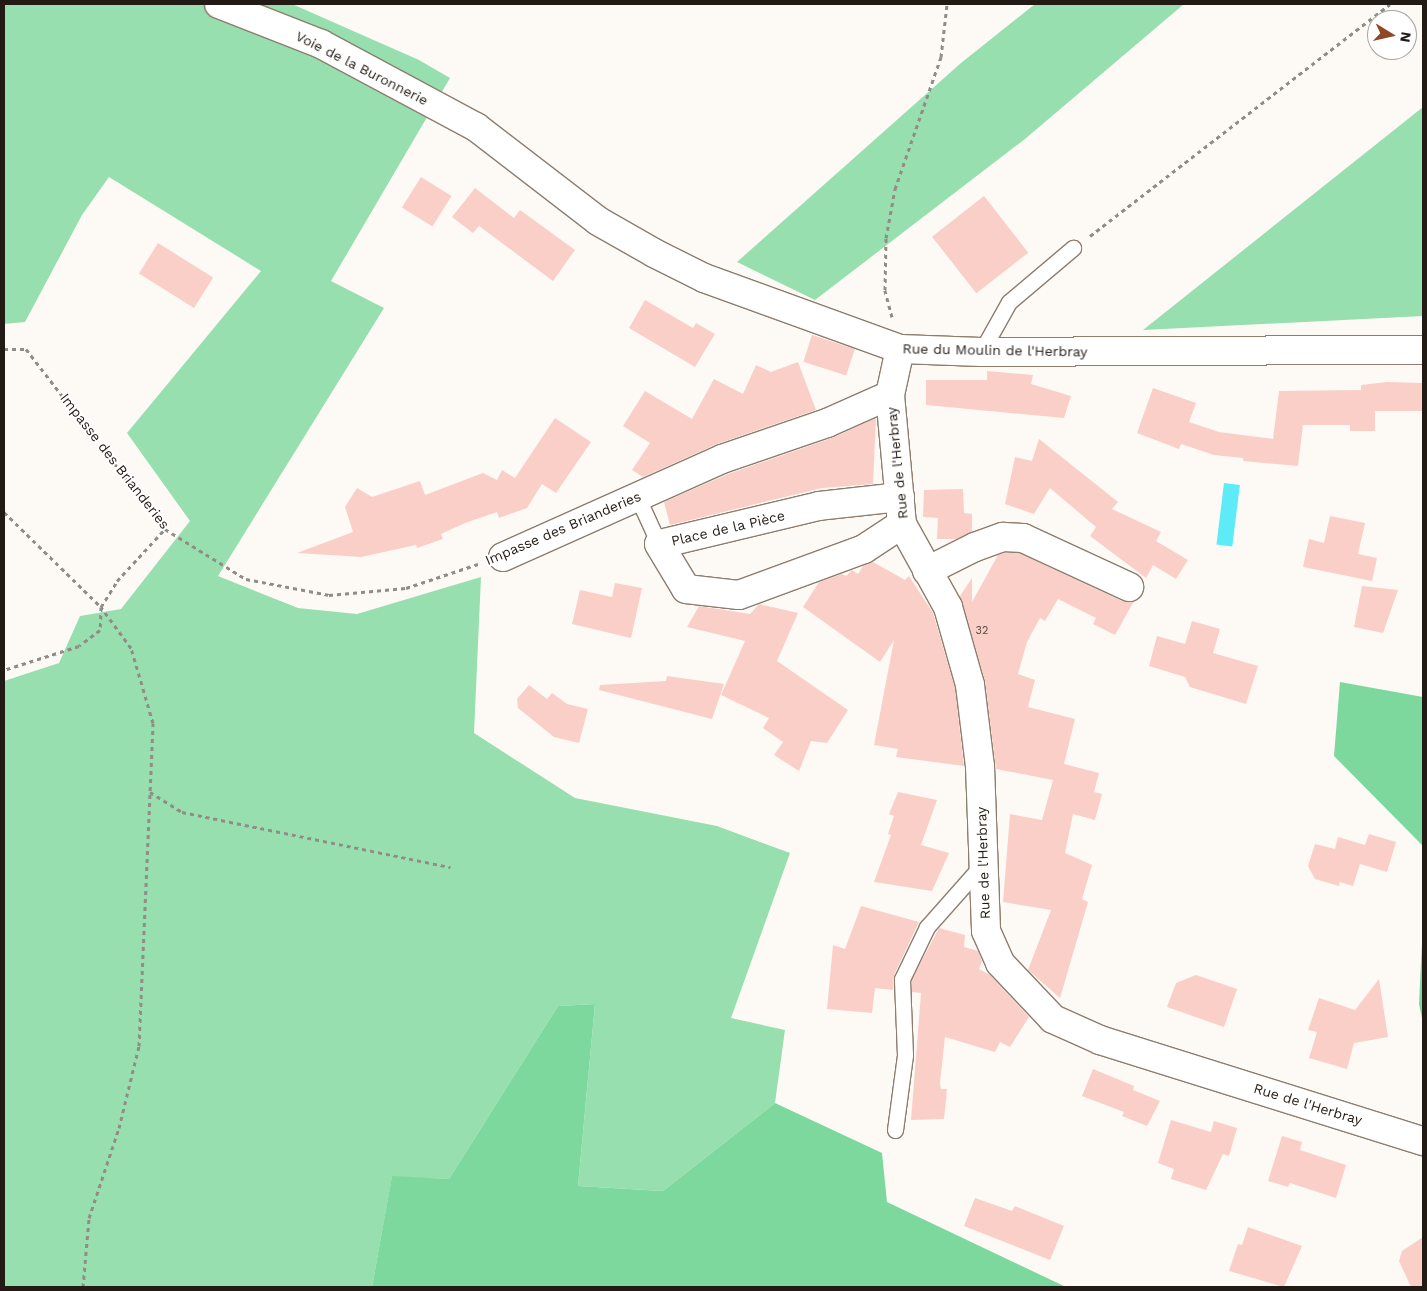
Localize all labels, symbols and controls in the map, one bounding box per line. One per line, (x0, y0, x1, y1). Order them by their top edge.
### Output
north arrow (1367, 10, 1417, 60)
street label: Voie de la Buronnerie (293, 27, 431, 109)
text: N (1397, 31, 1415, 44)
street label: Rue du Moulin de l'Herbray (902, 340, 1088, 360)
street label: Impasse des Brianderies (57, 390, 173, 532)
street label: Rue de l'Herbray (883, 406, 911, 520)
street label: Impasse des Brianderies (483, 488, 643, 568)
street label: Place de la Pièce (669, 507, 787, 549)
house number: 32 (976, 624, 988, 638)
street label: Rue de l'Herbray (973, 806, 993, 920)
street label: Rue de l'Herbray (1252, 1080, 1364, 1128)

